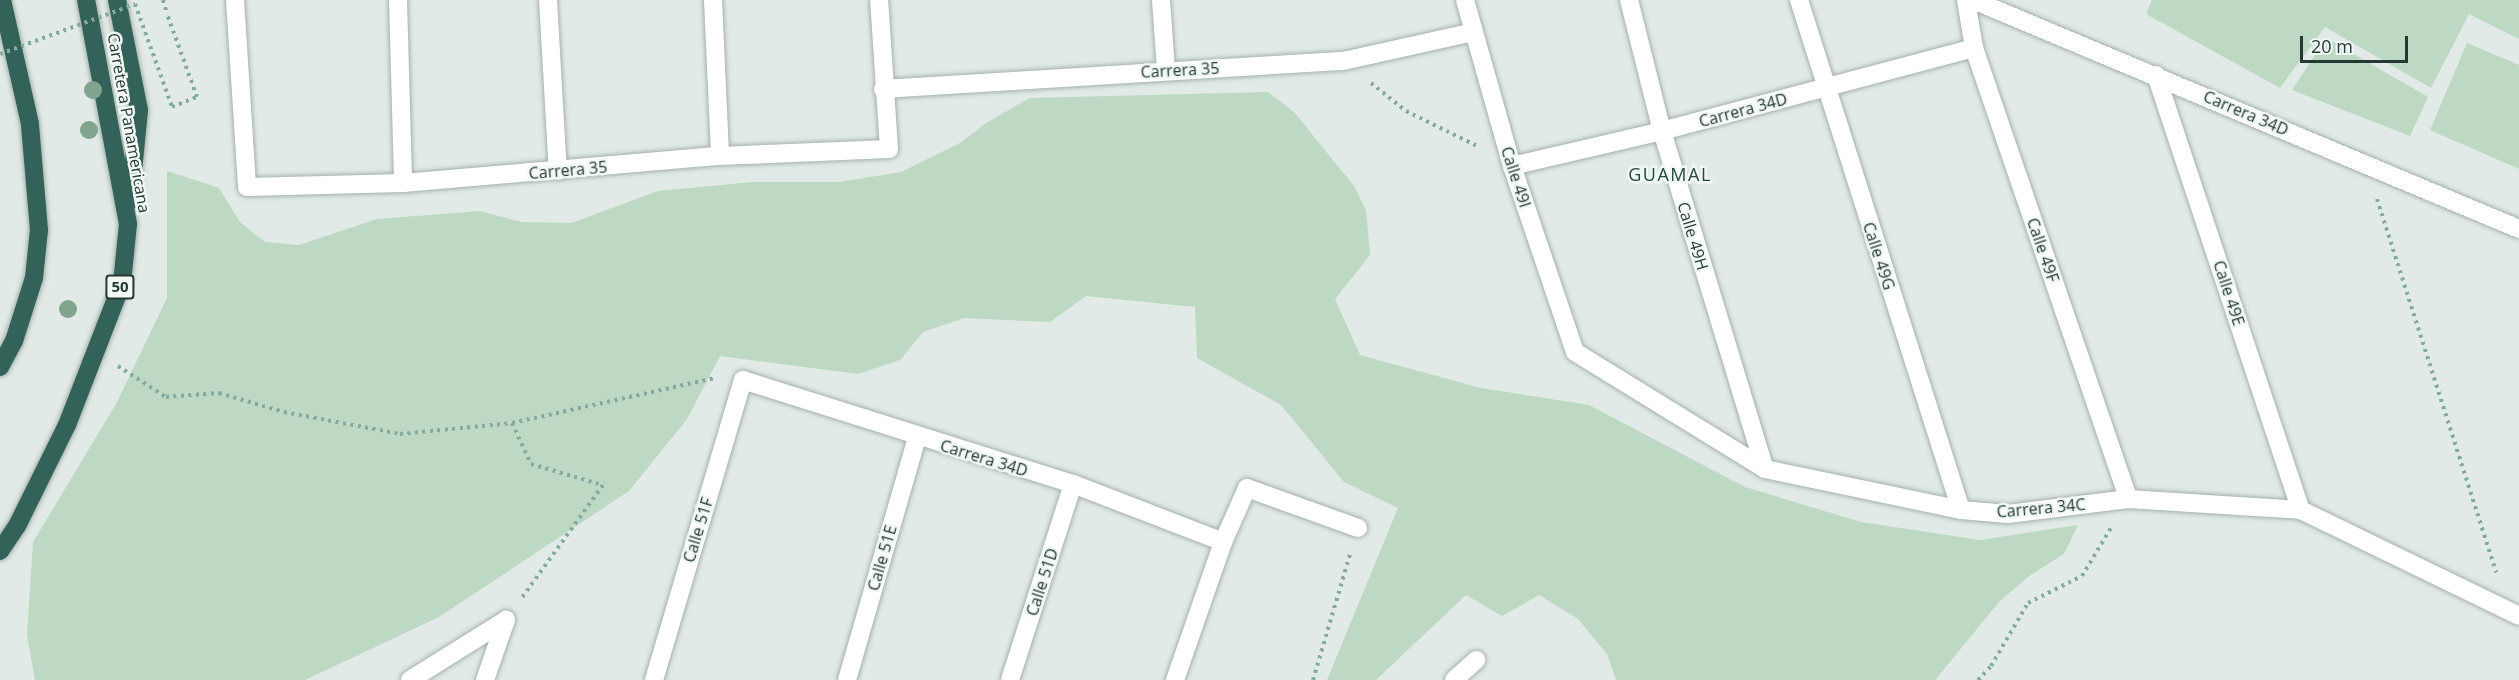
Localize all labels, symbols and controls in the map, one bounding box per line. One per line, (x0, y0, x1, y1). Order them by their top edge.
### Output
scale bar (2303, 24, 2411, 62)
street label: Carretera Panamericana (104, 32, 154, 214)
text: 20 m (2311, 34, 2353, 58)
street label: Carrera 35 (1140, 58, 1220, 82)
street label: Carrera 34D (2201, 86, 2291, 140)
street label: Carrera 34D (1697, 89, 1789, 131)
street label: Calle 49I (1497, 144, 1535, 210)
street label: Carrera 35 (528, 157, 608, 183)
district label: GUAMAL (1628, 163, 1712, 185)
street label: Calle 49H (1674, 200, 1712, 272)
street label: Calle 49F (2023, 215, 2063, 285)
street label: Calle 49G (1859, 220, 1899, 292)
street label: Calle 49E (2209, 258, 2249, 328)
road number: 50 (105, 275, 135, 299)
street label: Carrera 34D (938, 436, 1030, 480)
street label: Calle 51F (679, 495, 717, 565)
street label: Carrera 34C (1996, 495, 2086, 521)
street label: Calle 51E (863, 523, 901, 593)
street label: Calle 51D (1022, 546, 1062, 618)

